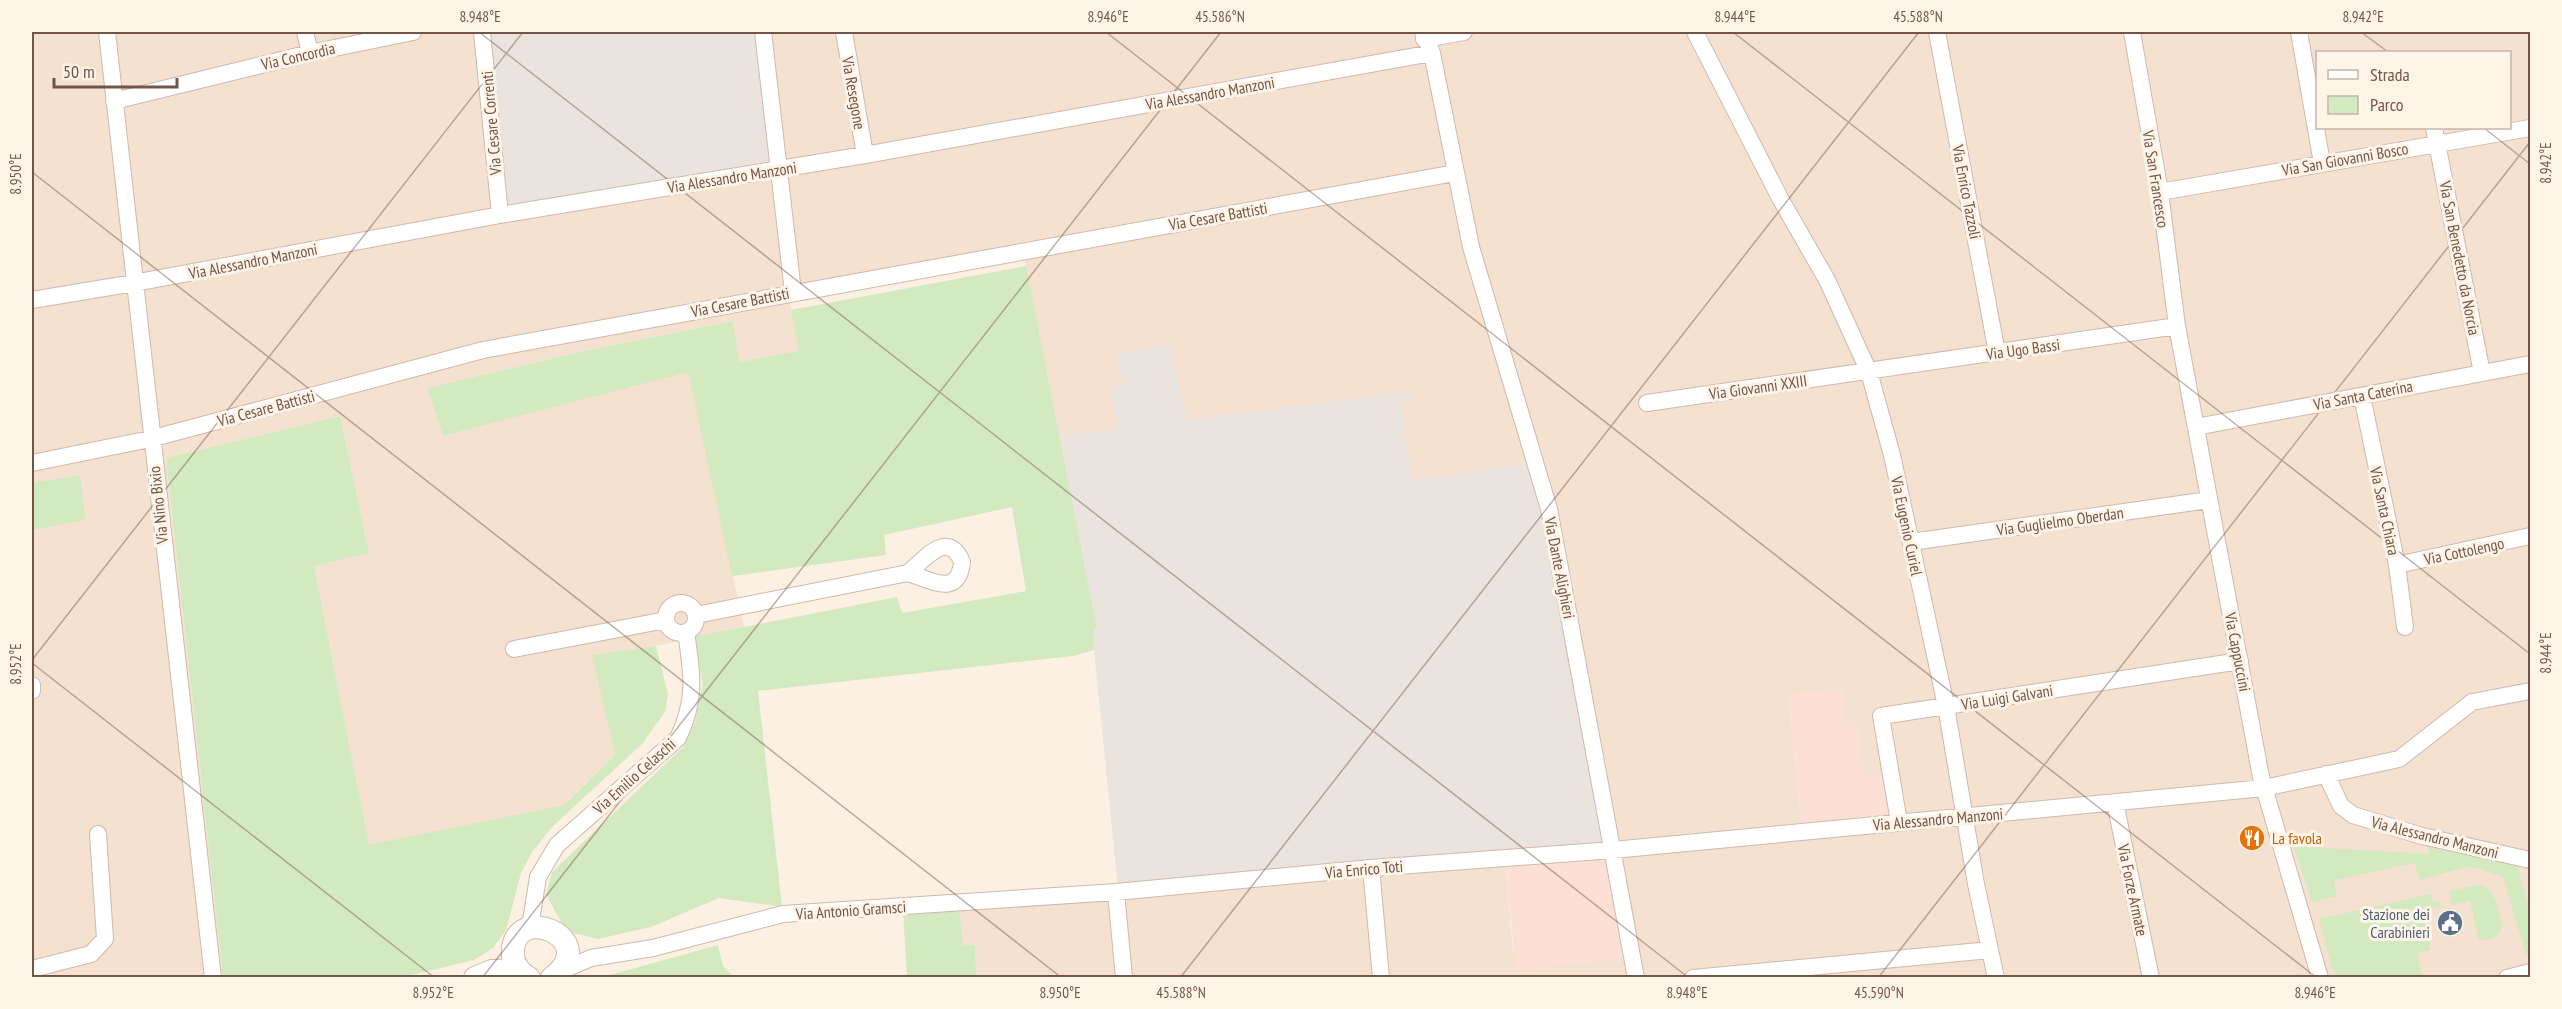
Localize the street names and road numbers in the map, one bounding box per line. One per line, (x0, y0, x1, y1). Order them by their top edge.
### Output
street label: Via Concordia (258, 38, 337, 74)
street label: Via Resegone (838, 54, 870, 131)
street label: Via Cesare Correnti (476, 70, 506, 177)
street label: Via Alessandro Manzoni (1143, 72, 1276, 114)
street label: Via San Francesco (2138, 128, 2174, 229)
street label: Via San Giovanni Bosco (2279, 138, 2410, 180)
street label: Via Enrico Tazzoli (1948, 142, 1986, 241)
street label: Via Alessandro Manzoni (665, 157, 798, 197)
street label: Via San Benedetto da Norcia (2435, 178, 2485, 337)
street label: Via Cesare Battisti (1166, 197, 1269, 235)
street label: Via Alessandro Manzoni (186, 239, 319, 283)
street label: Via Cesare Battisti (688, 283, 791, 322)
street label: Via Ugo Bassi (1984, 334, 2061, 364)
street label: Via Giovanni XXIII (1707, 370, 1808, 404)
street label: Via Santa Caterina (2311, 376, 2414, 415)
street label: Via Cesare Battisti (214, 385, 317, 431)
street label: Via Santa Chiara (2366, 464, 2404, 557)
street label: Via Nino Bixio (144, 465, 172, 546)
street label: Via Eugenio Curiel (1887, 474, 1927, 578)
street label: Via Guglielmo Oberdan (1994, 502, 2125, 540)
street label: Via Dante Alighieri (1540, 515, 1580, 620)
street label: Via Cottolengo (2421, 533, 2506, 569)
street label: Via Cappuccini (2220, 610, 2255, 693)
street label: Via Luigi Galvani (1959, 680, 2054, 714)
street label: Via Emilio Celaschi (588, 734, 679, 819)
street label: Via Alessandro Manzoni (1871, 803, 2004, 835)
street label: Via Alessandro Manzoni (2368, 811, 2501, 862)
street label: Via Forze Armate (2113, 841, 2152, 938)
street label: Via Enrico Toti (1323, 856, 1404, 882)
street label: Via Antonio Gramsci (794, 896, 907, 924)

